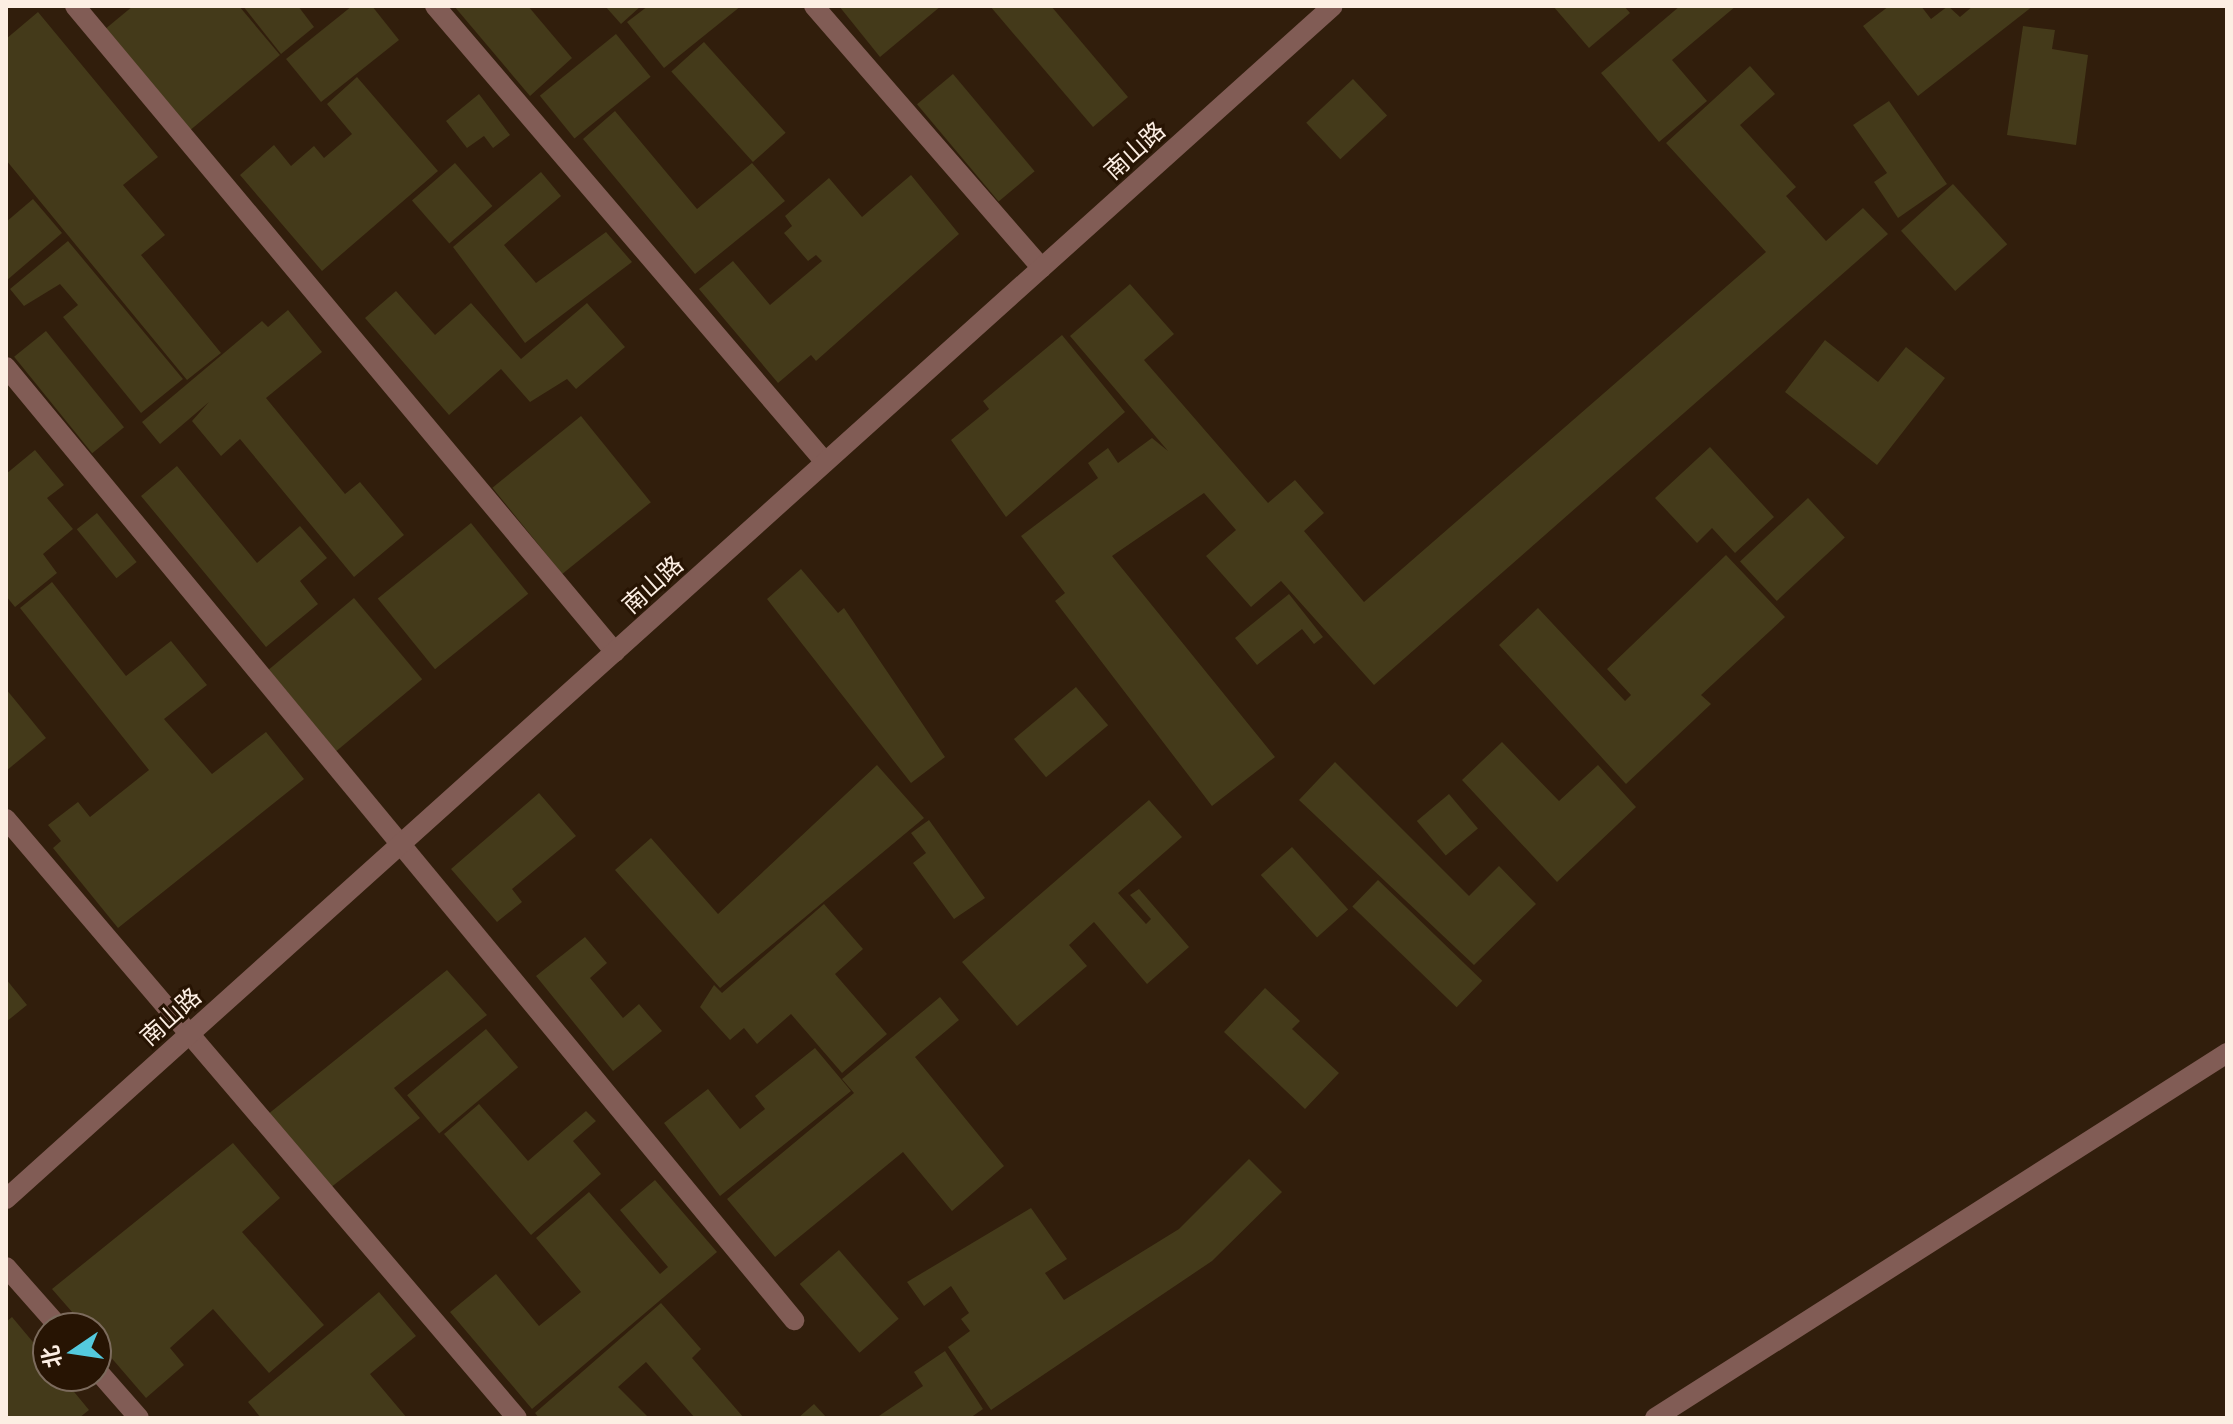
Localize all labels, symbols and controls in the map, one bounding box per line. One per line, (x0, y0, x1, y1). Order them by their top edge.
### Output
street label: 南山路 (1098, 115, 1170, 185)
street label: 南山路 (616, 549, 688, 619)
street label: 南山路 (134, 981, 206, 1051)
north arrow (32, 1312, 112, 1392)
text: 北 (33, 1343, 68, 1371)

